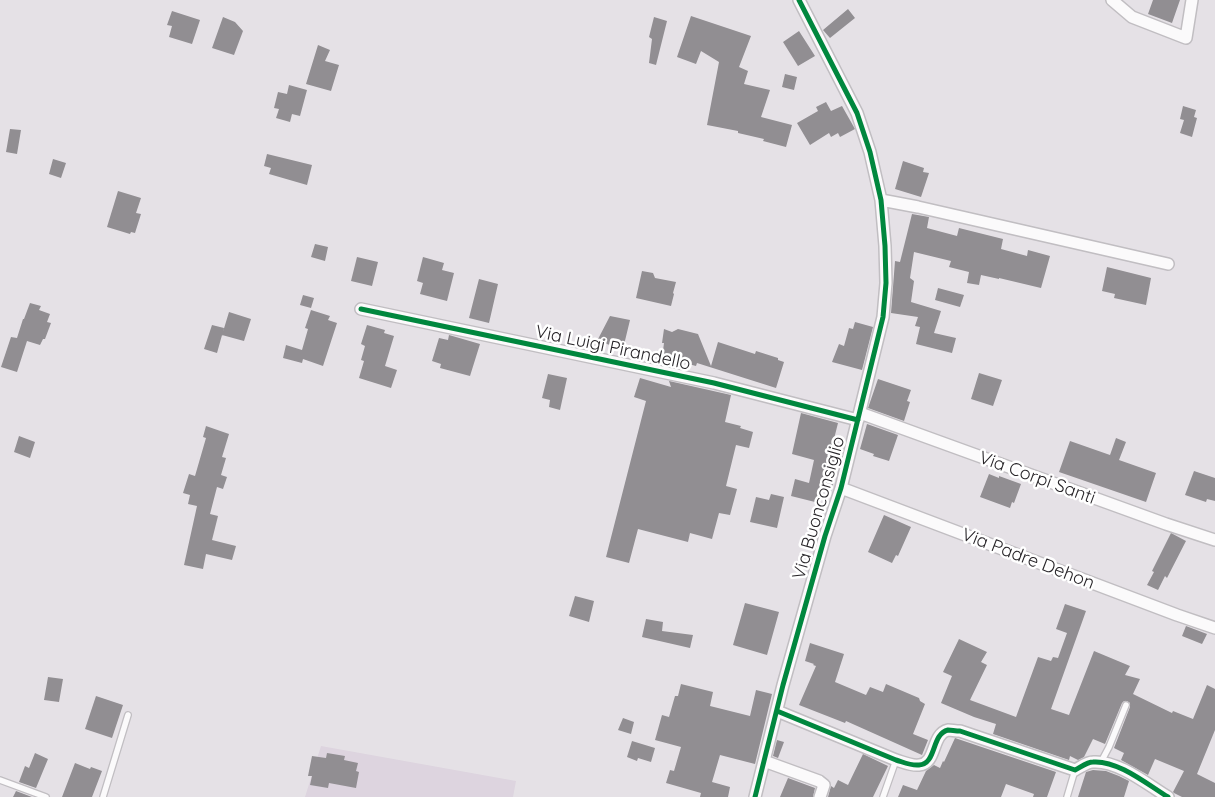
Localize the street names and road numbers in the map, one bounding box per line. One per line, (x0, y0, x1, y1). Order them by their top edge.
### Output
street label: Via Luigi Pirandello (533, 321, 693, 375)
street label: Via Buonconsiglio (788, 434, 850, 582)
street label: Via Corpi Santi (976, 447, 1098, 509)
street label: Via Padre Dehon (959, 524, 1097, 594)

